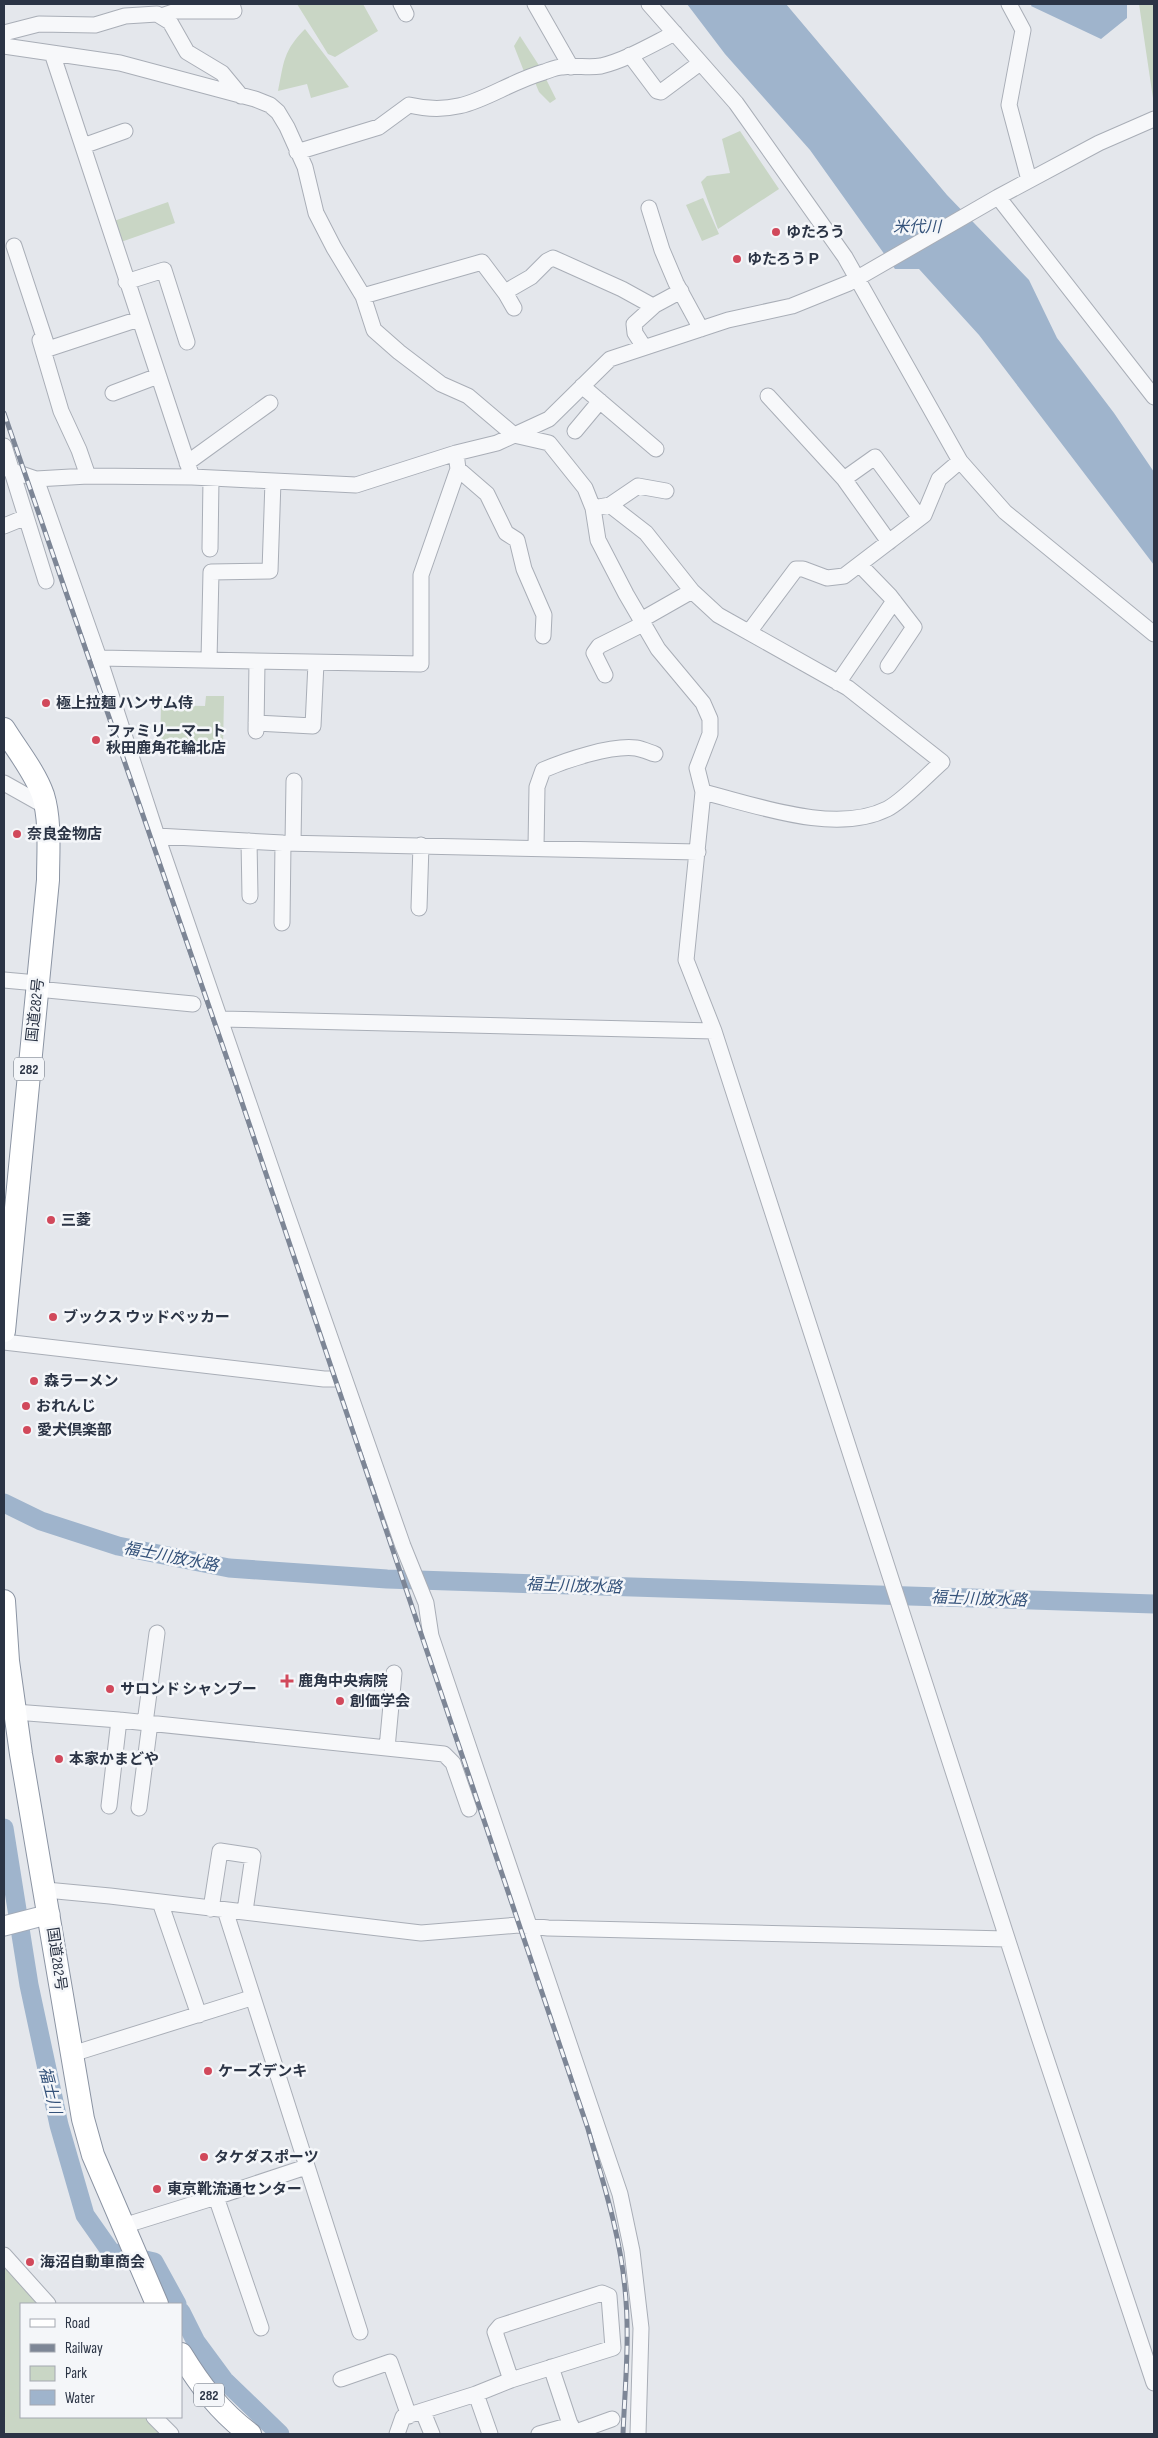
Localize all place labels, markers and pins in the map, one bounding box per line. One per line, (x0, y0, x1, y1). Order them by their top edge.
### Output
place label: ゆたろう (786, 223, 845, 242)
marker: ゆたろう (770, 226, 782, 238)
place label: ゆたろうＰ (747, 250, 821, 269)
marker: ゆたろうＰ (731, 253, 743, 265)
place label: 極上拉麺 ハンサム侍 (56, 694, 193, 713)
marker: 極上拉麺 ハンサム侍 (40, 697, 52, 709)
place label: ファミリーマート 秋田鹿角花輪北店 (106, 722, 226, 758)
marker: ファミリーマート 秋田鹿角花輪北店 (90, 734, 102, 746)
place label: 奈良金物店 (27, 825, 102, 844)
marker: 奈良金物店 (11, 828, 23, 840)
place label: 三菱 (61, 1211, 91, 1230)
marker: 三菱 (45, 1214, 57, 1226)
place label: ブックス ウッドペッカー (63, 1308, 230, 1327)
marker: ブックス ウッドペッカー (47, 1311, 59, 1323)
place label: 森ラーメン (44, 1372, 118, 1391)
marker: 森ラーメン (28, 1375, 40, 1387)
place label: おれんじ (36, 1397, 96, 1416)
marker: おれんじ (20, 1400, 32, 1412)
place label: 愛犬倶楽部 (37, 1421, 112, 1440)
marker: 愛犬倶楽部 (21, 1424, 33, 1436)
place label: 鹿角中央病院 (298, 1672, 388, 1691)
marker: 鹿角中央病院 (280, 1674, 294, 1688)
place label: サロンド シャンプー (120, 1680, 257, 1699)
marker: サロンド シャンプー (104, 1683, 116, 1695)
place label: 創価学会 (350, 1692, 410, 1711)
marker: 創価学会 (334, 1695, 346, 1707)
place label: 本家かまどや (69, 1750, 159, 1769)
marker: 本家かまどや (53, 1753, 65, 1765)
place label: ケーズデンキ (218, 2062, 307, 2081)
marker: ケーズデンキ (202, 2065, 214, 2077)
place label: タケダスポーツ (214, 2148, 319, 2167)
marker: タケダスポーツ (198, 2151, 210, 2163)
place label: 東京靴流通センター (167, 2180, 302, 2199)
marker: 東京靴流通センター (151, 2183, 163, 2195)
place label: 海沼自動車商会 (40, 2253, 145, 2272)
marker: 海沼自動車商会 (24, 2256, 36, 2268)

